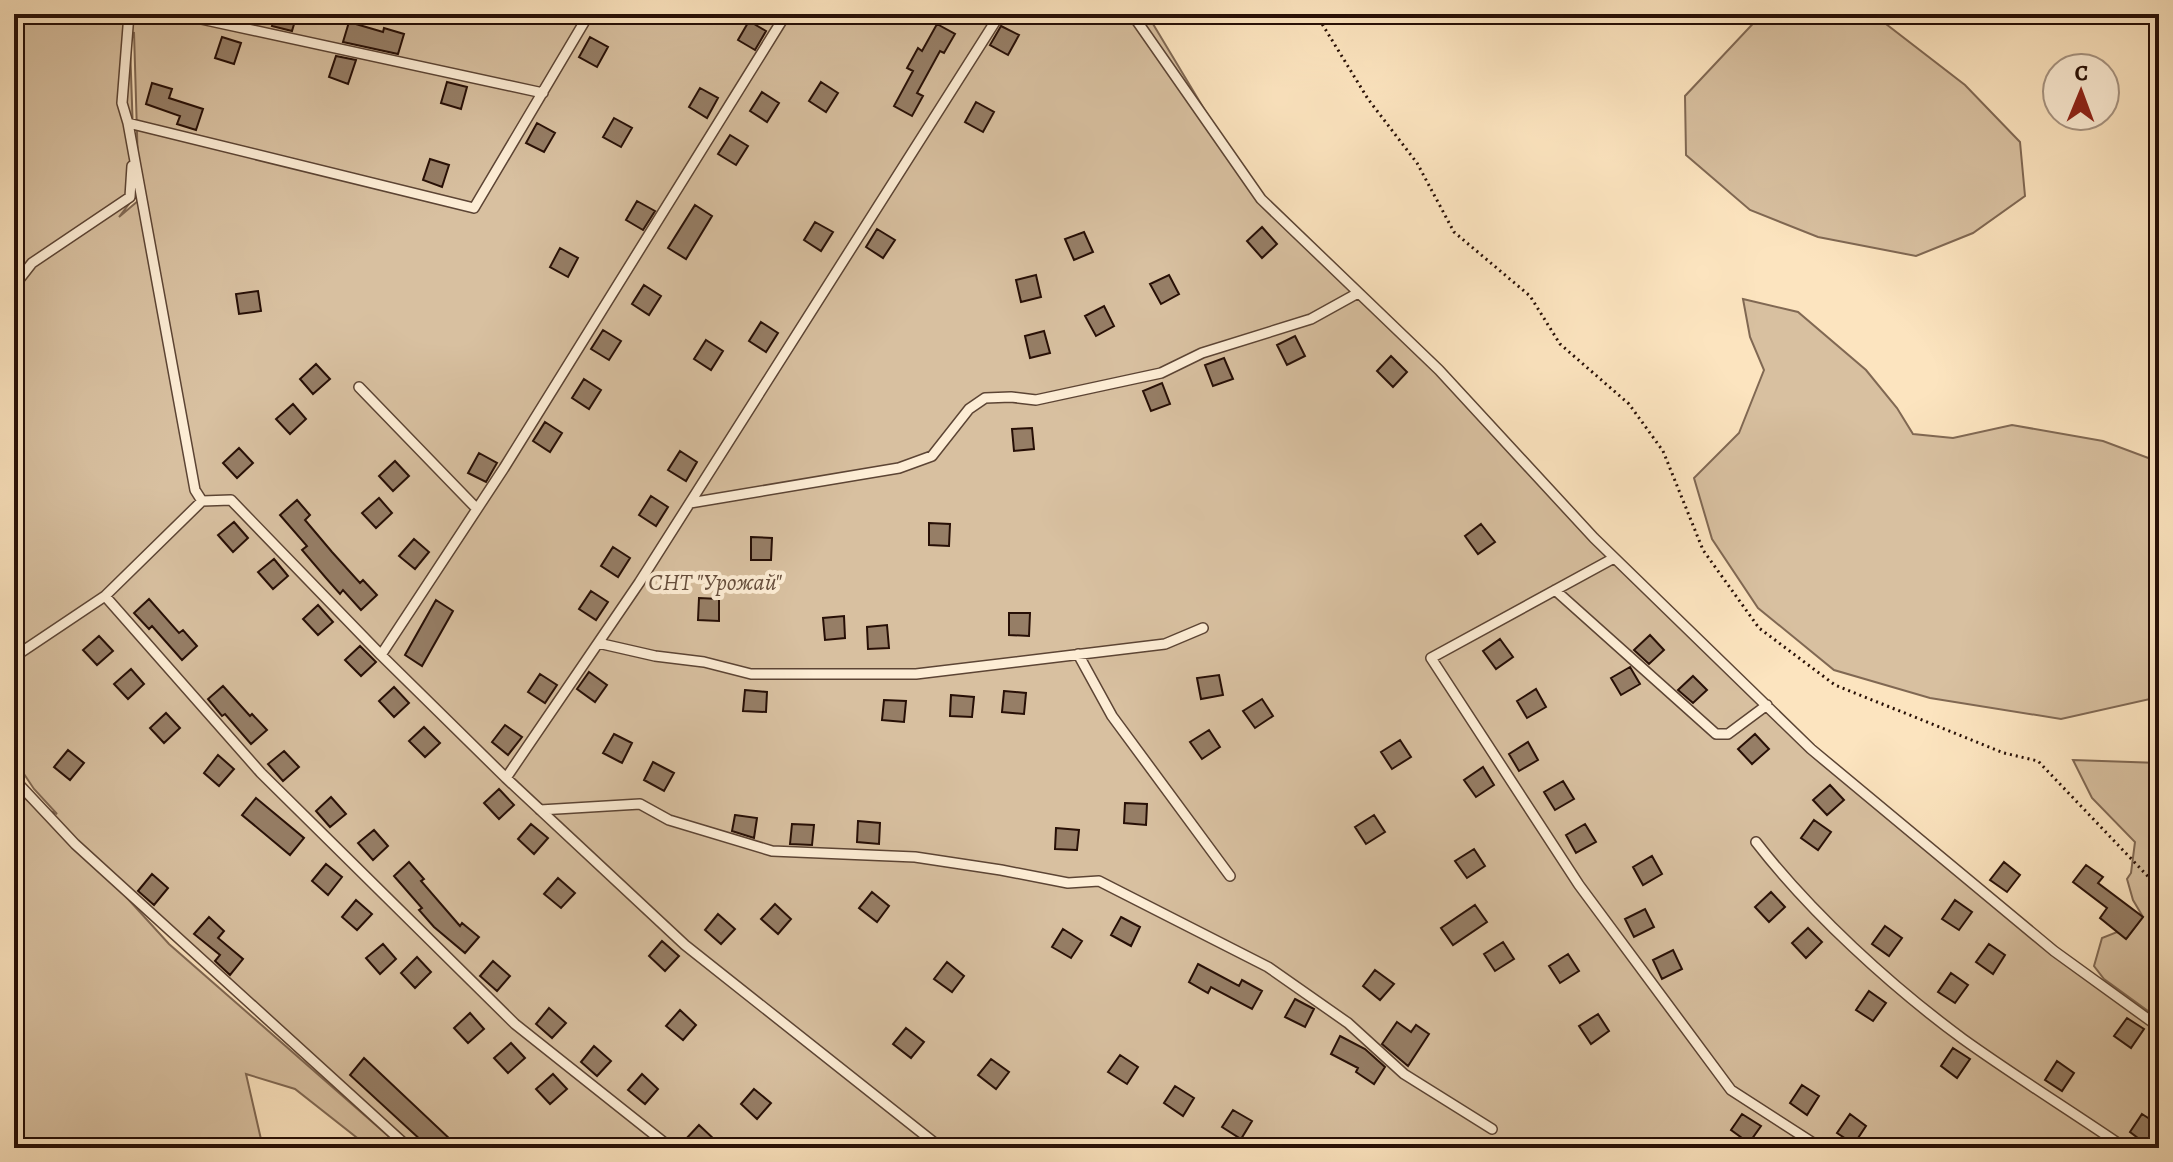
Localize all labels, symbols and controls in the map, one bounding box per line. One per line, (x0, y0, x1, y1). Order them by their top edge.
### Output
north arrow (2041, 52, 2121, 132)
text: С (2074, 58, 2088, 88)
park label: СНТ "Урожай" (648, 566, 783, 598)

